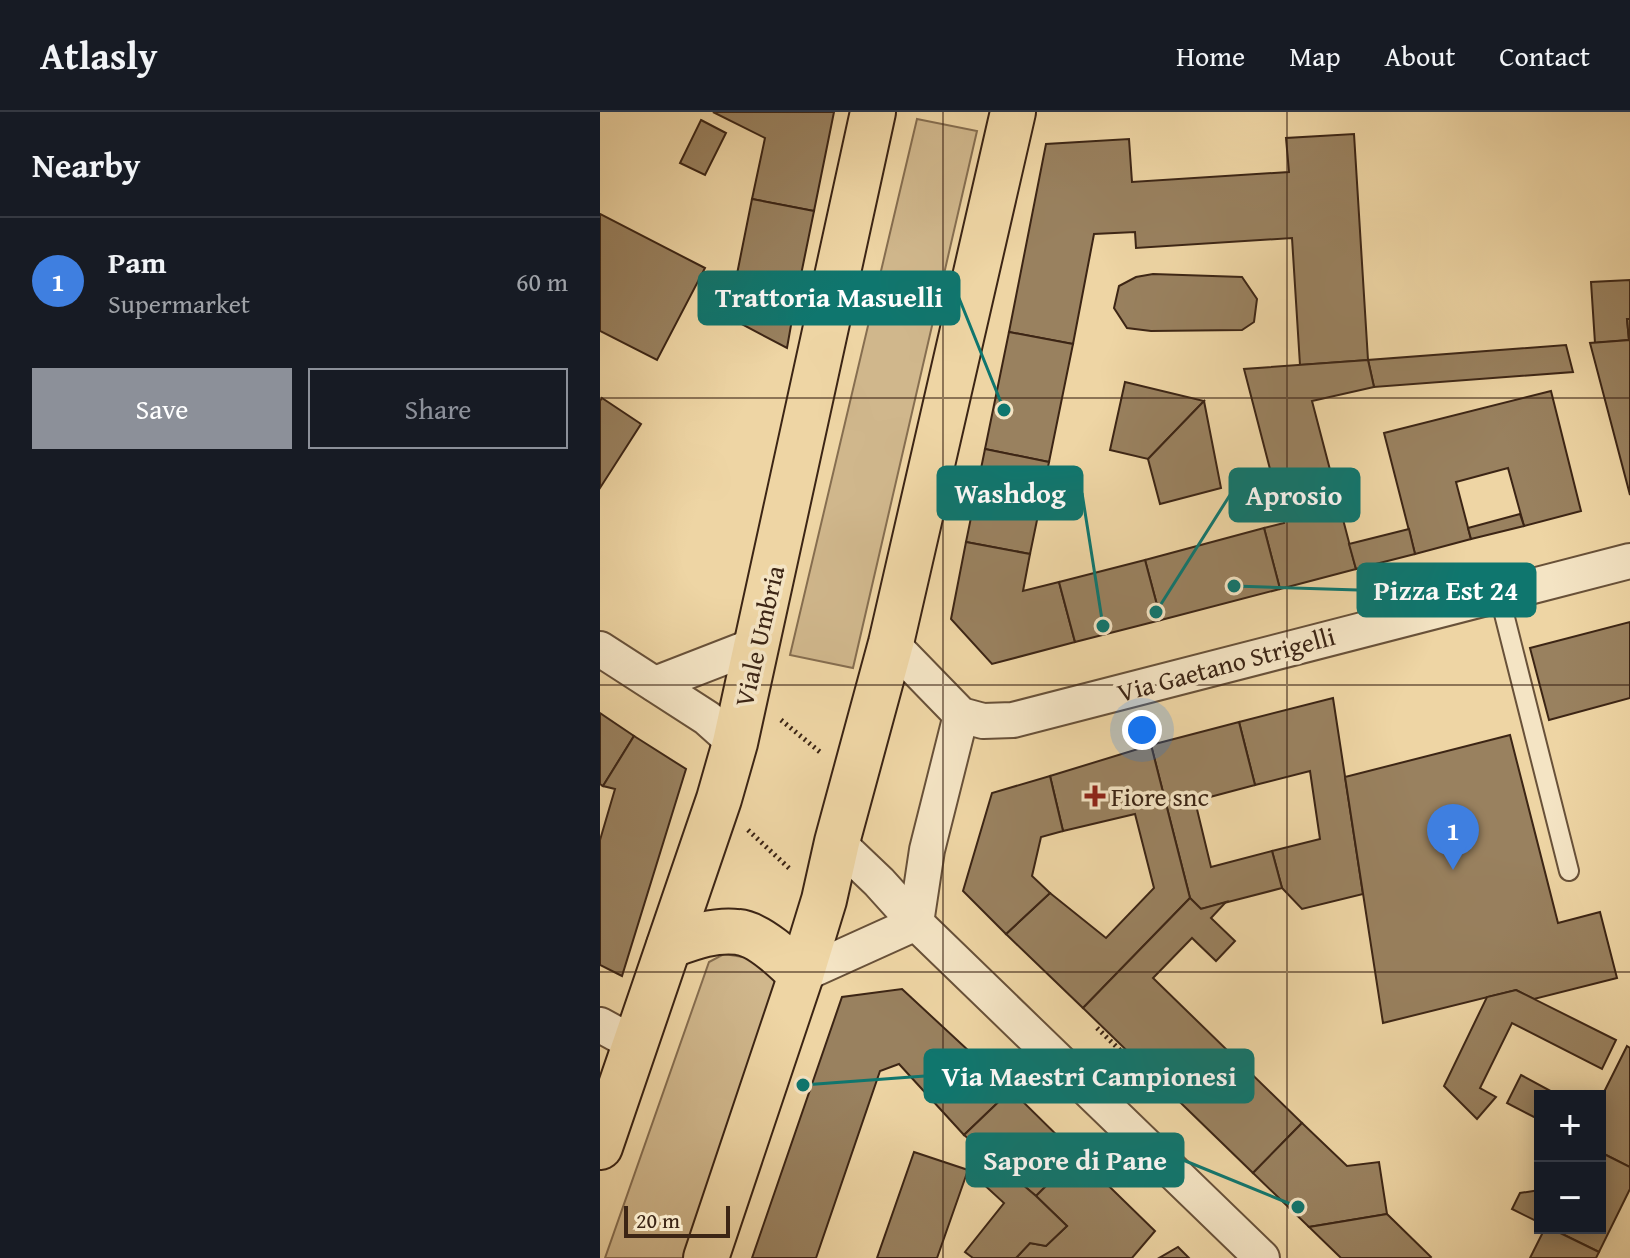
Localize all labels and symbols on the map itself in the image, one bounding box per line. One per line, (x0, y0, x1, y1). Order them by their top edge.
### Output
callout: Trattoria Masuelli (699, 272, 959, 324)
text: Trattoria Masuelli (715, 276, 943, 317)
callout: Washdog (938, 467, 1082, 519)
callout: Aprosio (1230, 469, 1359, 521)
text: Washdog (954, 472, 1066, 513)
text: Aprosio (1246, 474, 1342, 515)
street label: Viale Umbria (724, 561, 794, 711)
callout: Pizza Est 24 (1358, 564, 1535, 616)
text: Pizza Est 24 (1374, 569, 1518, 610)
street label: Via Gaetano Strigelli (1113, 616, 1339, 712)
your location (1122, 710, 1162, 750)
place label: Fiore snc (1111, 777, 1209, 816)
marker: Fiore snc (1086, 787, 1104, 805)
pin: 1 (1427, 804, 1479, 870)
callout: Via Maestri Campionesi (925, 1050, 1253, 1102)
text: Via Maestri Campionesi (941, 1055, 1237, 1096)
callout: Sapore di Pane (967, 1134, 1183, 1186)
text: Sapore di Pane (983, 1139, 1167, 1180)
scale bar (624, 1202, 730, 1238)

